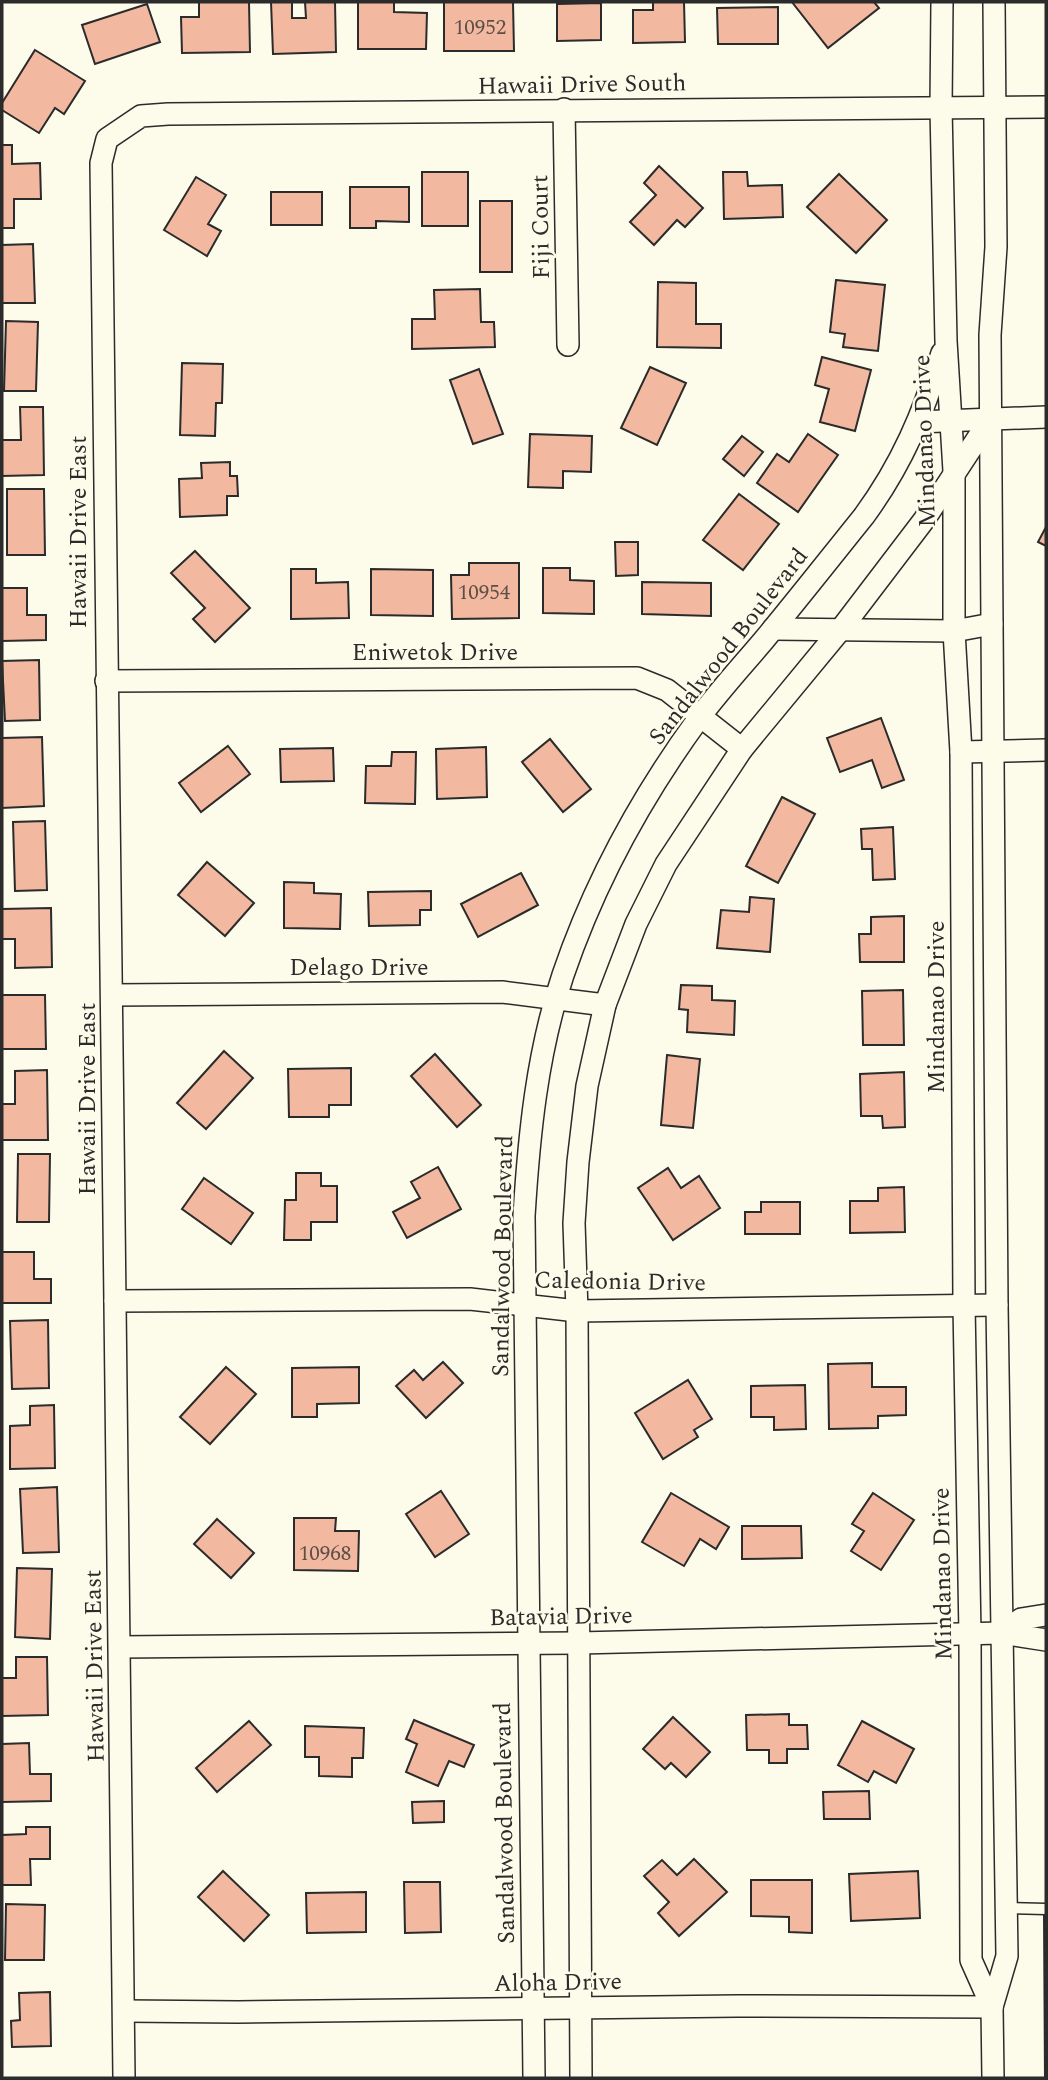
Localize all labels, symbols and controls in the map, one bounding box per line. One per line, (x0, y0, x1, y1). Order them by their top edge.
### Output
house number: 10952 (454, 12, 506, 44)
street label: Hawaii Drive South (477, 65, 687, 105)
street label: Fiji Court (522, 174, 560, 280)
street label: Mindanao Drive (904, 354, 946, 528)
street label: Hawaii Drive East (61, 436, 97, 628)
street label: Sandalwood Boulevard (640, 540, 817, 753)
house number: 10954 (458, 577, 511, 609)
street label: Eniwetok Drive (352, 635, 518, 671)
street label: Mindanao Drive (919, 921, 955, 1093)
street label: Delago Drive (289, 950, 429, 986)
street label: Hawaii Drive East (70, 1003, 106, 1195)
street label: Sandalwood Boulevard (483, 1135, 523, 1377)
street label: Caledonia Drive (534, 1263, 706, 1301)
street label: Mindanao Drive (923, 1487, 963, 1661)
house number: 10968 (299, 1538, 351, 1570)
street label: Hawaii Drive East (75, 1569, 115, 1763)
street label: Batavia Drive (489, 1598, 633, 1636)
street label: Sandalwood Boulevard (485, 1702, 525, 1944)
street label: Aloha Drive (494, 1964, 622, 2002)

